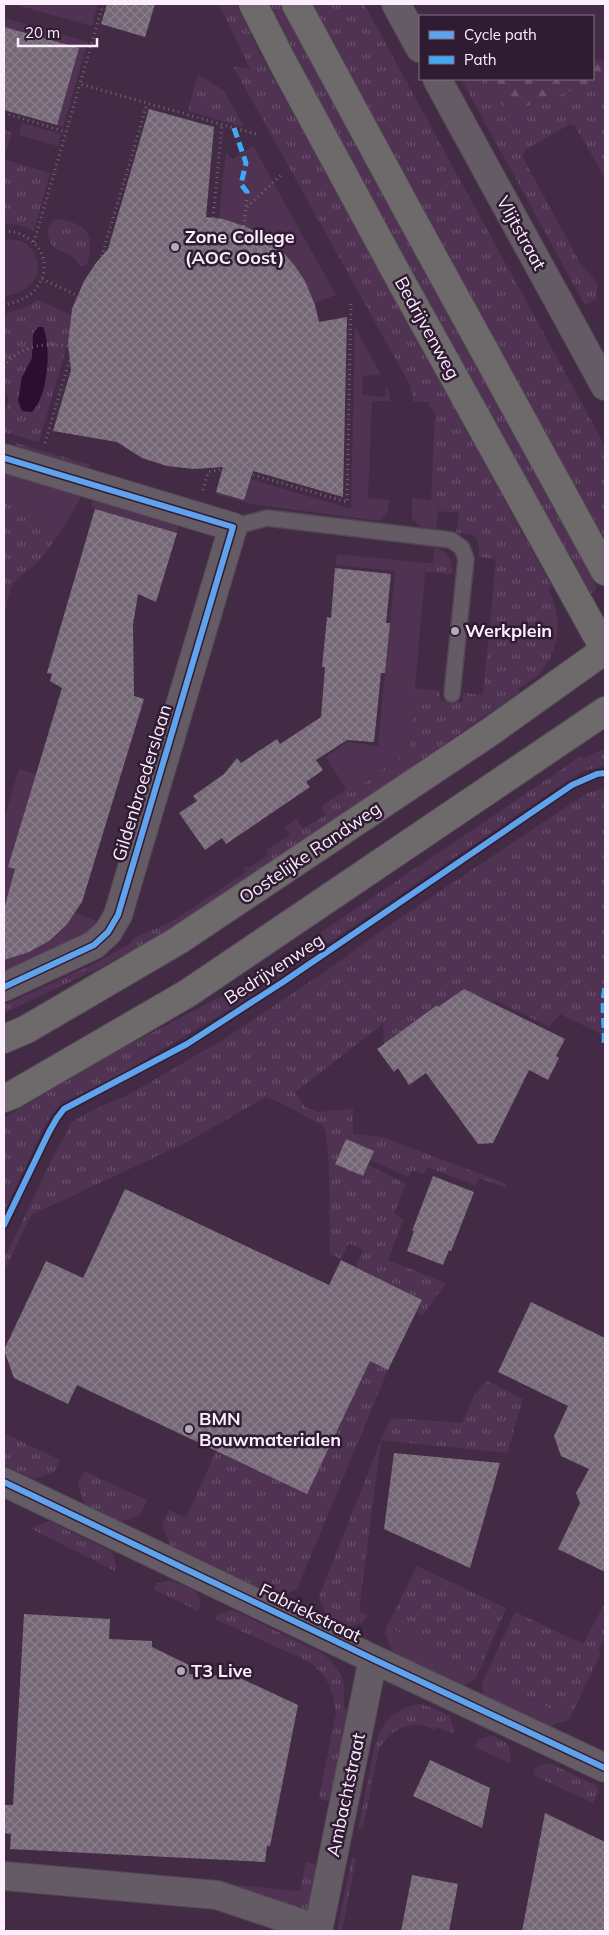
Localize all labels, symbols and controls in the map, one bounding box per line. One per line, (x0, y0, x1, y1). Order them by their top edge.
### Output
scale bar (18, 15, 96, 47)
legend (419, 15, 594, 80)
text: 20 m (25, 23, 60, 42)
text: Cycle path (464, 25, 537, 44)
text: Path (464, 50, 496, 69)
street label: Vlijtstraat (492, 192, 551, 274)
place label: Zone College (AOC Oost) (185, 225, 295, 269)
marker: Zone College (AOC Oost) (169, 241, 181, 253)
street label: Bedrijvenweg (390, 272, 465, 383)
place label: Werkplein (465, 619, 552, 642)
marker: Werkplein (449, 625, 461, 637)
street label: Gildenbroederslaan (107, 702, 176, 864)
street label: Oostelijke Randweg (234, 797, 385, 909)
street label: Bedrijvenweg (220, 928, 328, 1009)
place label: BMN Bouwmaterialen (199, 1407, 341, 1451)
marker: BMN Bouwmaterialen (183, 1423, 195, 1435)
street label: Fabriekstraat (255, 1578, 365, 1647)
place label: T3 Live (191, 1659, 252, 1682)
marker: T3 Live (175, 1665, 187, 1677)
street label: Ambachtstraat (321, 1731, 370, 1859)

